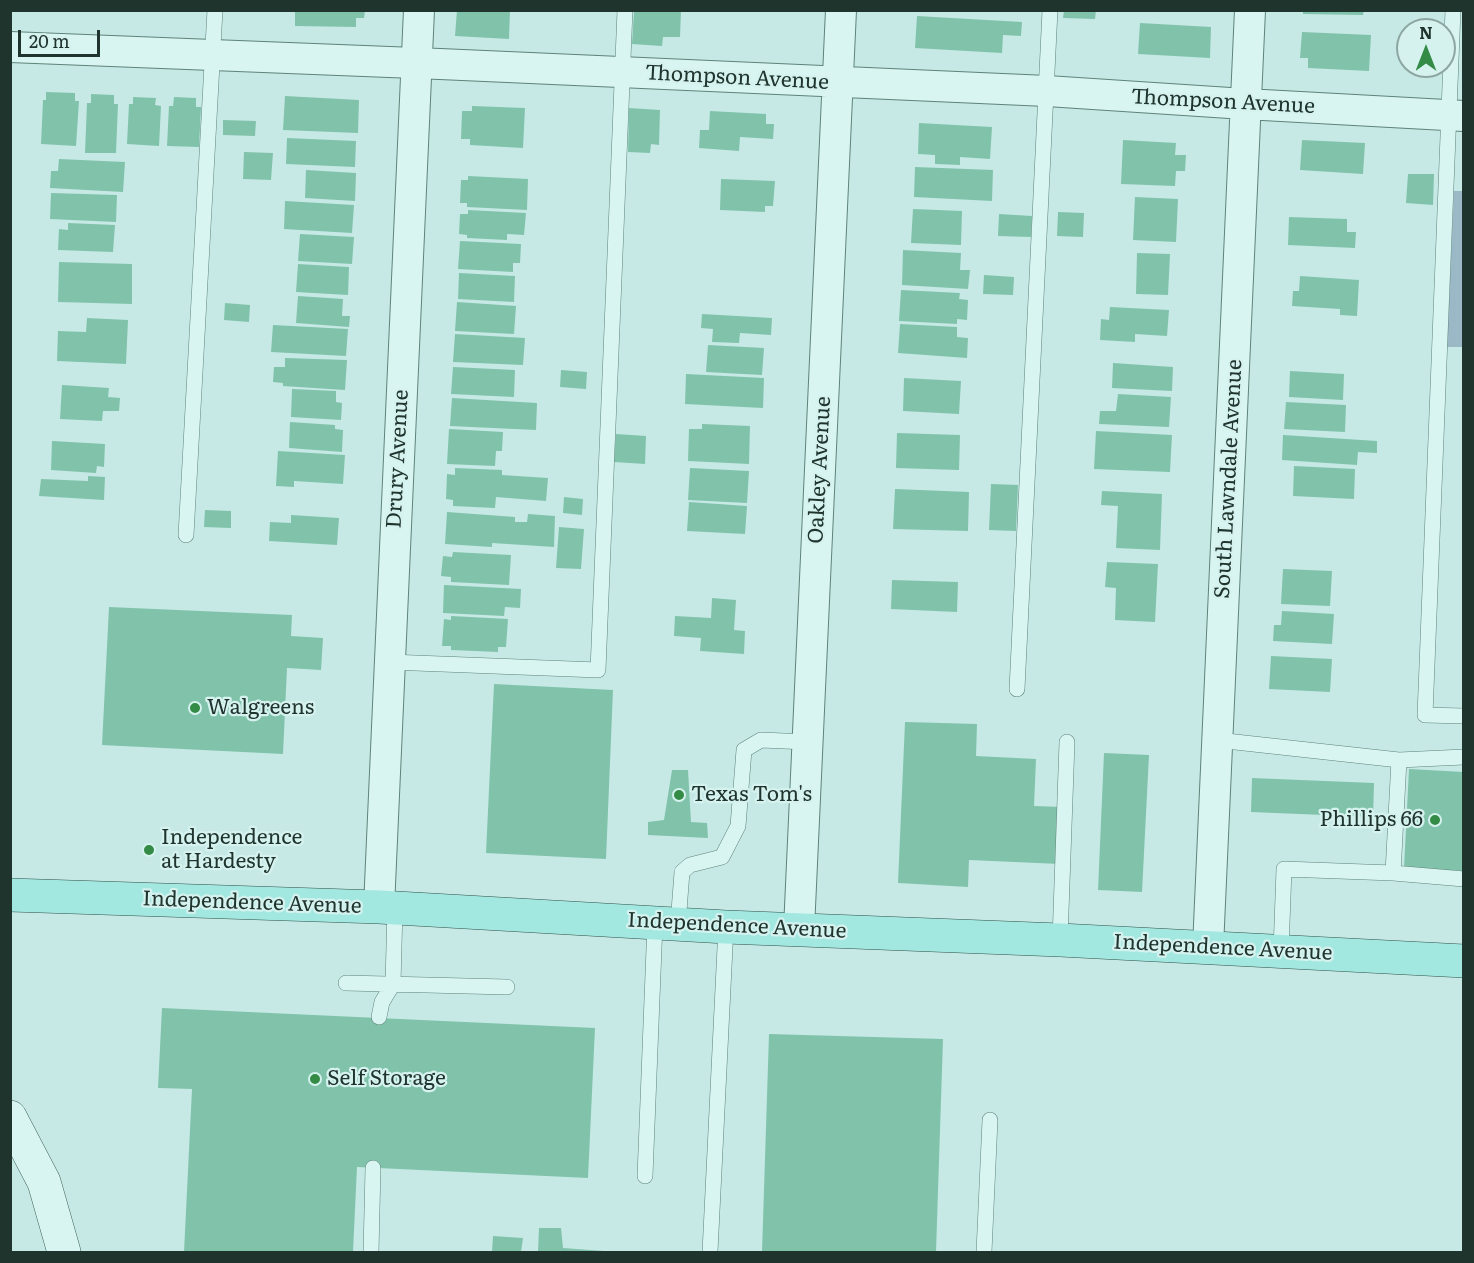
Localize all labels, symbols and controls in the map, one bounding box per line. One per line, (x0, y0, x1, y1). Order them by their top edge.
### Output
scale bar (21, 18, 104, 56)
north arrow (1396, 18, 1456, 78)
text: N (1419, 20, 1433, 44)
text: 20 m (29, 27, 70, 54)
street label: Thompson Avenue (644, 61, 830, 95)
street label: Thompson Avenue (1130, 85, 1316, 119)
street label: South Lawndale Avenue (1210, 359, 1248, 599)
street label: Drury Avenue (382, 389, 414, 529)
street label: Oakley Avenue (804, 396, 836, 544)
place label: Walgreens (207, 695, 314, 721)
marker: Walgreens (188, 701, 202, 715)
place label: Texas Tom's (691, 782, 812, 808)
marker: Texas Tom's (672, 788, 686, 802)
place label: Phillips 66 (1320, 807, 1423, 833)
marker: Phillips 66 (1428, 813, 1442, 827)
place label: Independence at Hardesty (161, 825, 302, 875)
marker: Independence at Hardesty (142, 843, 156, 857)
street label: Independence Avenue (142, 887, 362, 919)
street label: Independence Avenue (627, 908, 847, 944)
street label: Independence Avenue (1113, 930, 1333, 966)
place label: Self Storage (327, 1066, 446, 1092)
marker: Self Storage (308, 1072, 322, 1086)

